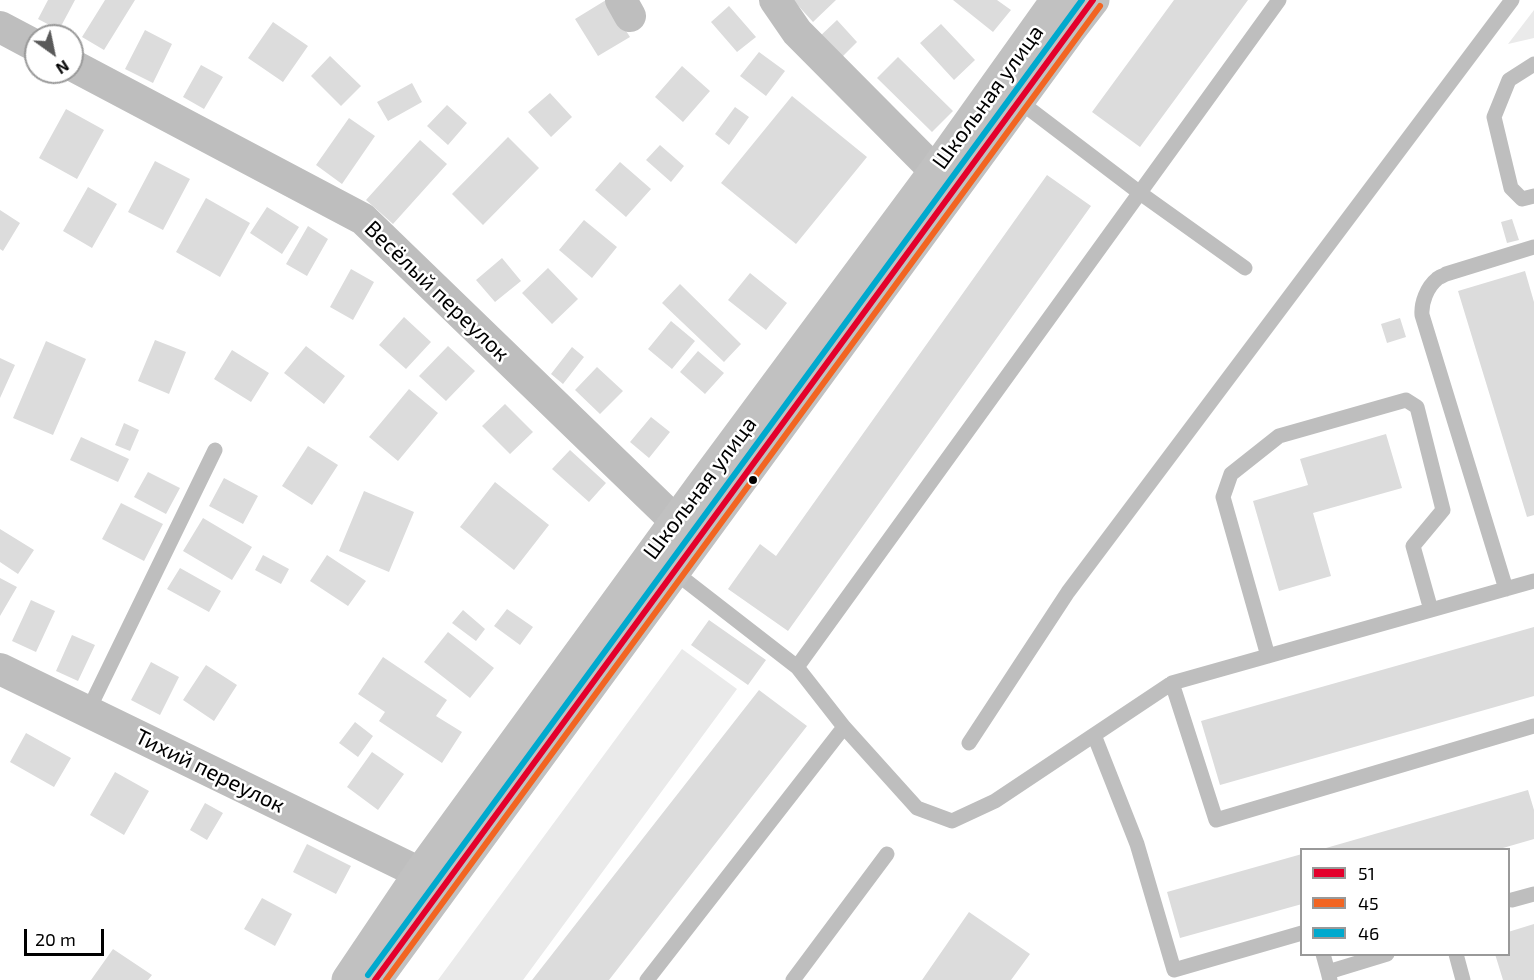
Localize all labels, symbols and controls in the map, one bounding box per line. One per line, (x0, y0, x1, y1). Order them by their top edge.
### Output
street label: Школьная улица (927, 20, 1049, 174)
north arrow (24, 24, 84, 84)
text: N (53, 57, 73, 79)
street label: Весёлый переулок (359, 215, 515, 367)
street label: Школьная улица (638, 412, 762, 564)
unlabelled marker (747, 474, 759, 486)
street label: Тихий переулок (131, 723, 289, 819)
legend (1300, 848, 1510, 956)
text: 51 (1358, 862, 1375, 884)
text: 45 (1358, 892, 1379, 914)
scale bar (27, 917, 106, 955)
text: 46 (1358, 922, 1379, 944)
text: 20 m (35, 928, 76, 950)

